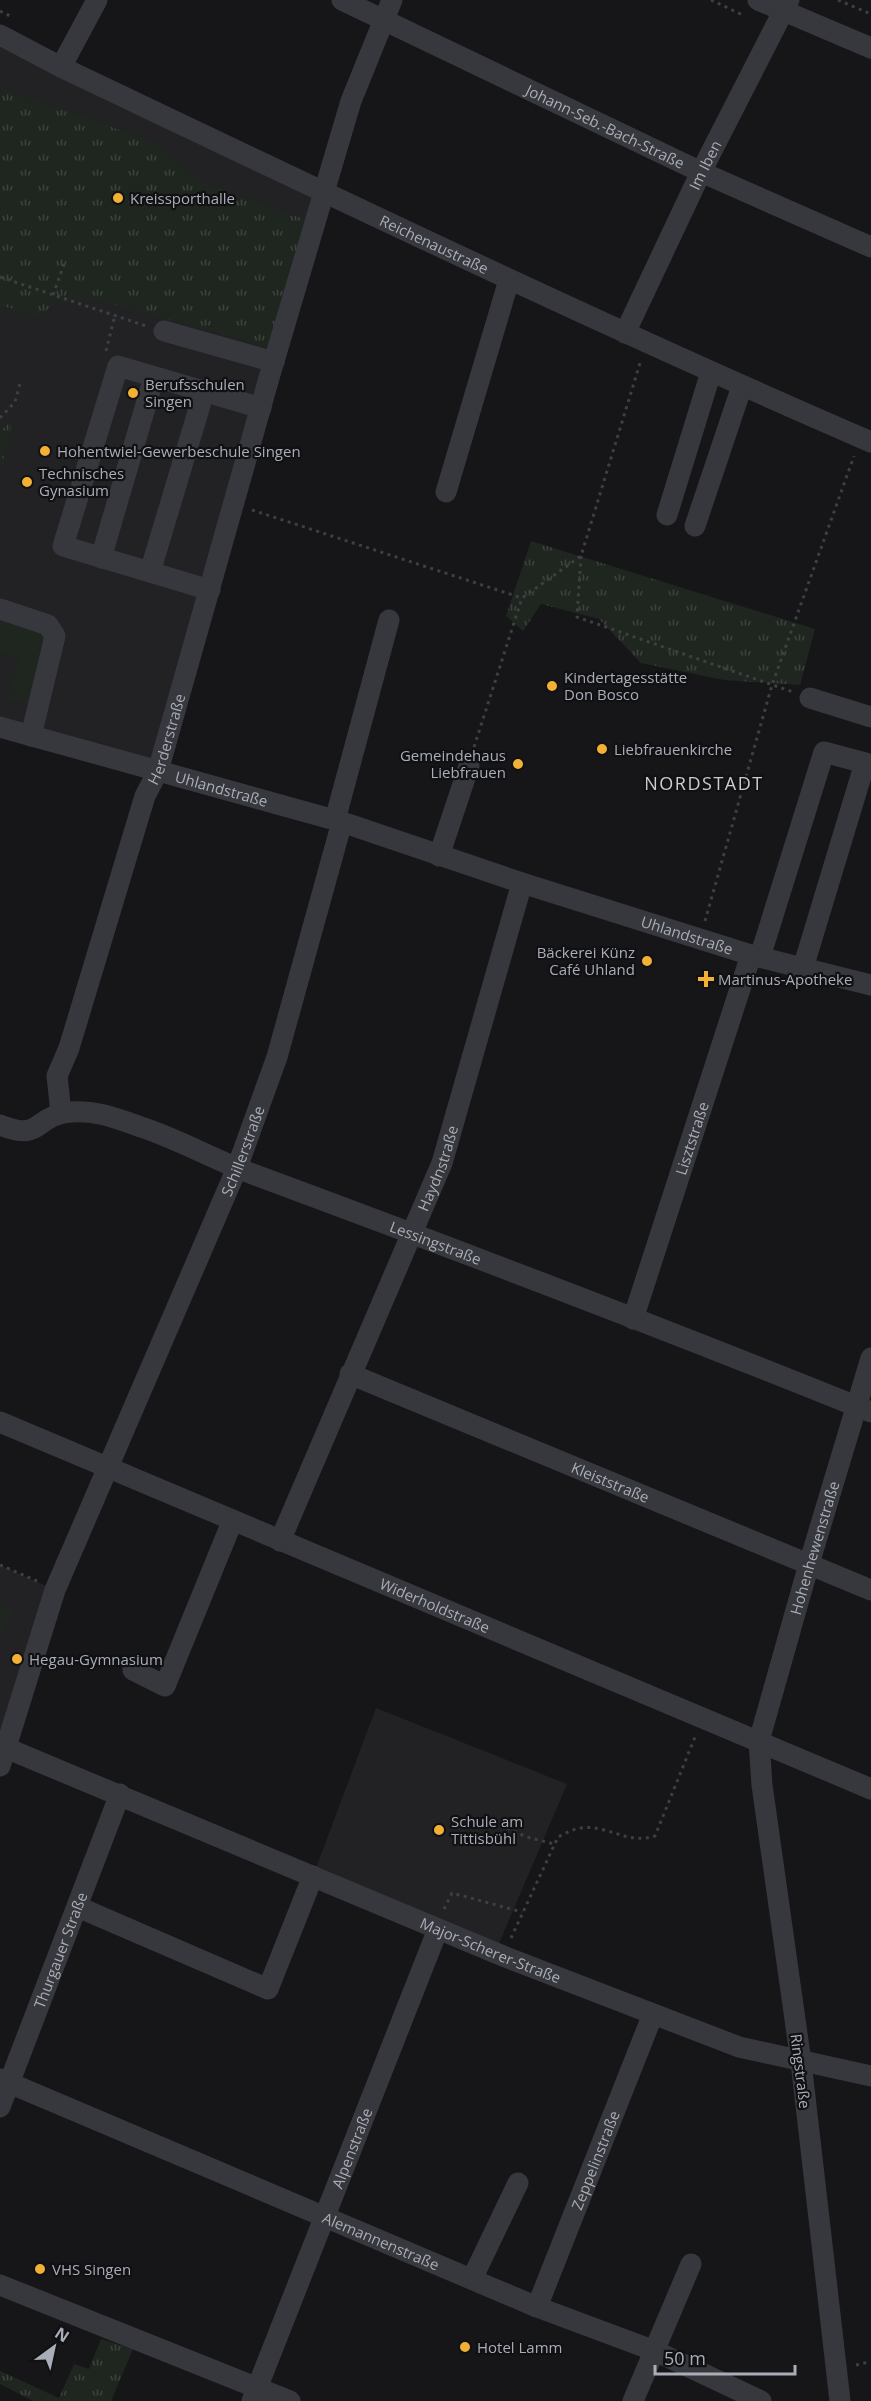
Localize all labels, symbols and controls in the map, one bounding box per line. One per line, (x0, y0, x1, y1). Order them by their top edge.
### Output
street label: Johann-Seb.-Bach-Straße (521, 79, 688, 173)
street label: Im Iben (684, 137, 726, 193)
place label: Kreissporthalle (130, 188, 235, 208)
marker: Kreissporthalle (111, 191, 125, 205)
street label: Reichenaustraße (377, 210, 492, 278)
place label: Berufsschulen Singen (145, 374, 245, 411)
marker: Berufsschulen Singen (126, 386, 140, 400)
place label: Hohentwiel-Gewerbeschule Singen (57, 441, 301, 461)
marker: Hohentwiel-Gewerbeschule Singen (38, 444, 52, 458)
place label: Technisches Gynasium (39, 463, 124, 500)
marker: Technisches Gynasium (20, 475, 34, 489)
place label: Kindertagesstätte Don Bosco (564, 667, 687, 704)
marker: Kindertagesstätte Don Bosco (545, 679, 559, 693)
street label: Herderstraße (143, 691, 189, 788)
place label: Liebfrauenkirche (614, 739, 732, 759)
marker: Liebfrauenkirche (595, 742, 609, 756)
place label: Gemeindehaus Liebfrauen (400, 745, 506, 782)
marker: Gemeindehaus Liebfrauen (511, 757, 525, 771)
street label: Uhlandstraße (173, 766, 270, 811)
district label: NORDSTADT (644, 771, 764, 795)
street label: Uhlandstraße (639, 911, 736, 959)
place label: Bäckerei Künz Café Uhland (537, 942, 635, 979)
marker: Bäckerei Künz Café Uhland (640, 954, 654, 968)
place label: Martinus-Apotheke (718, 969, 852, 989)
marker: Martinus-Apotheke (699, 972, 713, 986)
street label: Lisztstraße (670, 1099, 713, 1177)
street label: Schillerstraße (216, 1103, 269, 1199)
street label: Haydnstraße (413, 1123, 462, 1214)
street label: Lessingstraße (387, 1216, 484, 1269)
street label: Kleiststraße (569, 1457, 652, 1507)
street label: Hohenhewenstraße (785, 1478, 843, 1617)
street label: Widerholdstraße (377, 1573, 493, 1637)
place label: Hegau-Gymnasium (29, 1649, 163, 1669)
marker: Hegau-Gymnasium (10, 1652, 24, 1666)
place label: Schule am Tittisbühl (451, 1811, 523, 1848)
marker: Schule am Tittisbühl (432, 1823, 446, 1837)
street label: Thurgauer Straße (29, 1889, 91, 2011)
street label: Major-Scherer-Straße (417, 1912, 564, 1987)
street label: Ringstraße (786, 2032, 816, 2110)
street label: Alpenstraße (327, 2105, 377, 2191)
street label: Zeppelinstraße (566, 2107, 624, 2213)
street label: Alemannenstraße (320, 2207, 442, 2274)
place label: VHS Singen (52, 2259, 131, 2279)
marker: VHS Singen (33, 2262, 47, 2276)
north arrow (24, 2317, 84, 2377)
text: N (51, 2322, 74, 2347)
place label: Hotel Lamm (477, 2337, 562, 2357)
scale bar (655, 2338, 794, 2376)
marker: Hotel Lamm (458, 2340, 472, 2354)
text: 50 m (664, 2346, 706, 2370)

